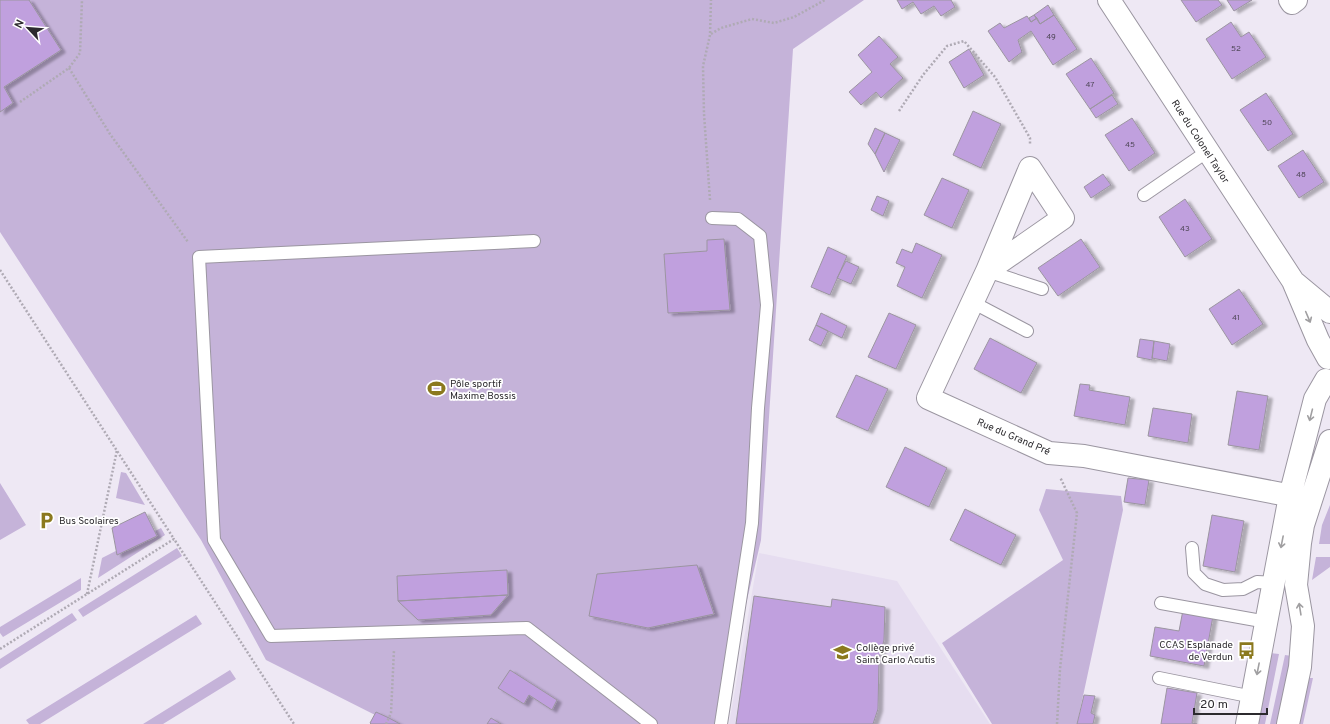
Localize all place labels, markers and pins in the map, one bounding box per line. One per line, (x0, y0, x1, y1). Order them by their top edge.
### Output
place label: Pôle sportif Maxime Bossis (450, 378, 516, 403)
sports icon: Pôle sportif Maxime Bossis (427, 379, 447, 399)
parking icon: Bus Scolaires (36, 510, 56, 530)
place label: Bus Scolaires (59, 515, 119, 528)
place label: CCAS Esplanade de Verdun (1159, 639, 1233, 664)
bus stop icon: CCAS Esplanade de Verdun (1236, 640, 1256, 660)
place label: Collège privé Saint Carlo Acutis (856, 642, 936, 667)
school or university icon: Collège privé Saint Carlo Acutis (833, 643, 853, 663)

